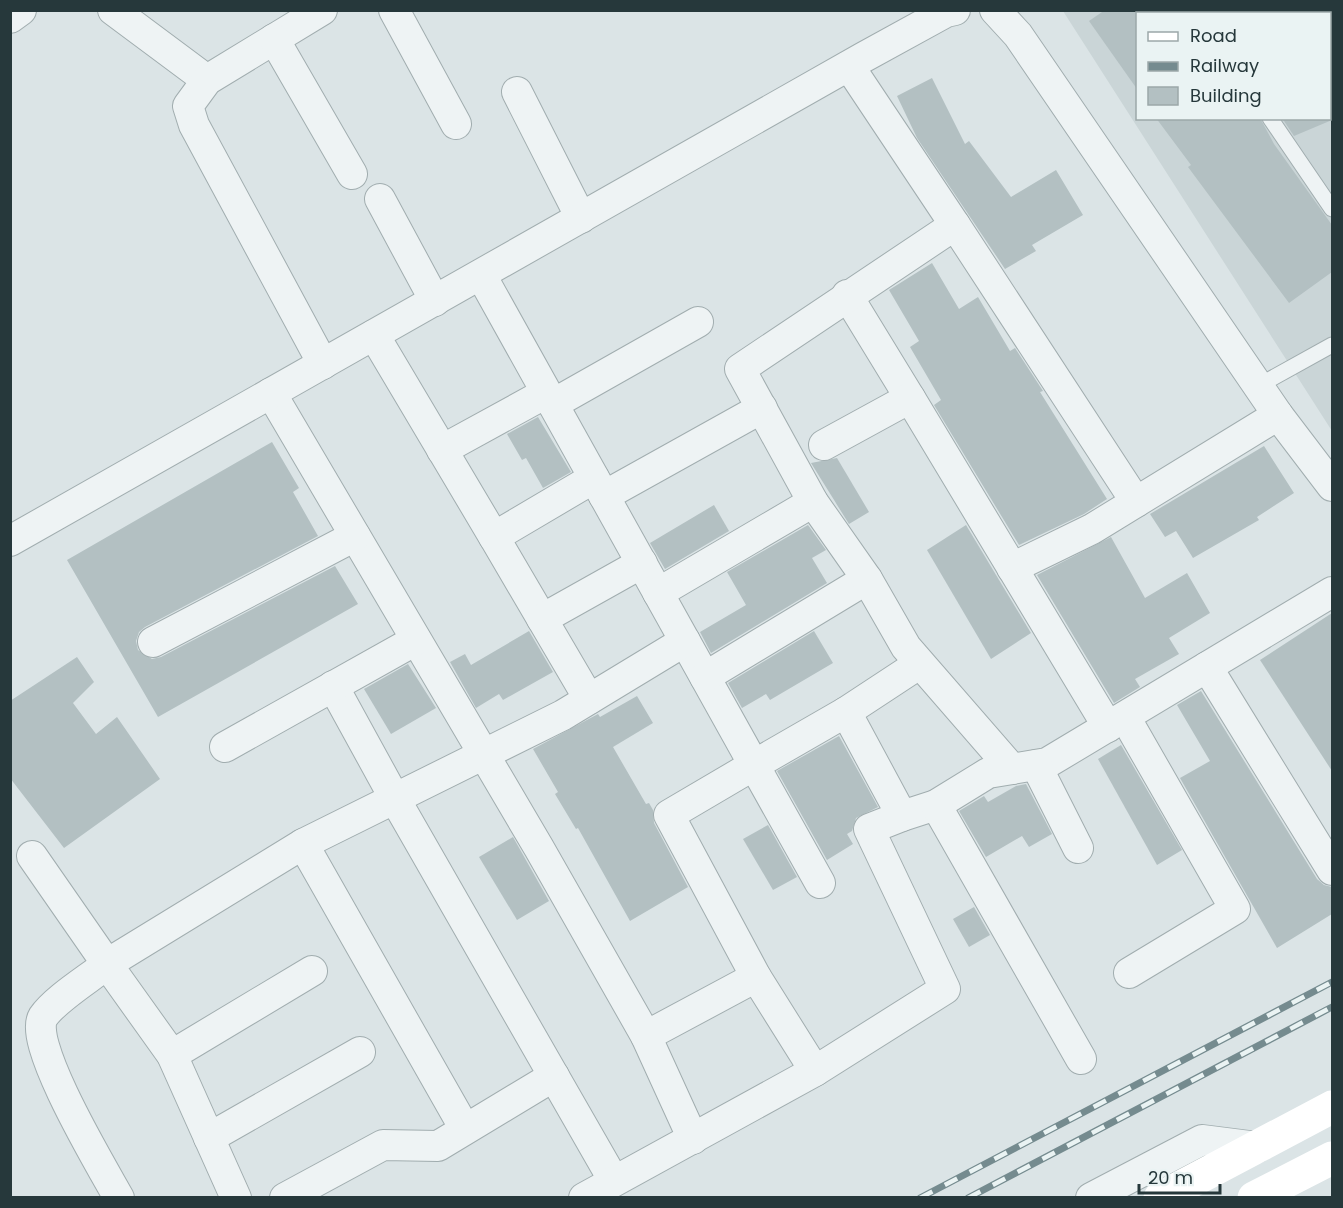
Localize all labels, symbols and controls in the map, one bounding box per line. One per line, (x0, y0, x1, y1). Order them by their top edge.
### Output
legend (1136, 12, 1331, 120)
text: Road (1190, 23, 1237, 48)
text: Railway (1190, 53, 1259, 78)
text: Building (1190, 83, 1262, 108)
scale bar (1139, 1157, 1220, 1195)
text: 20 m (1148, 1165, 1193, 1190)

